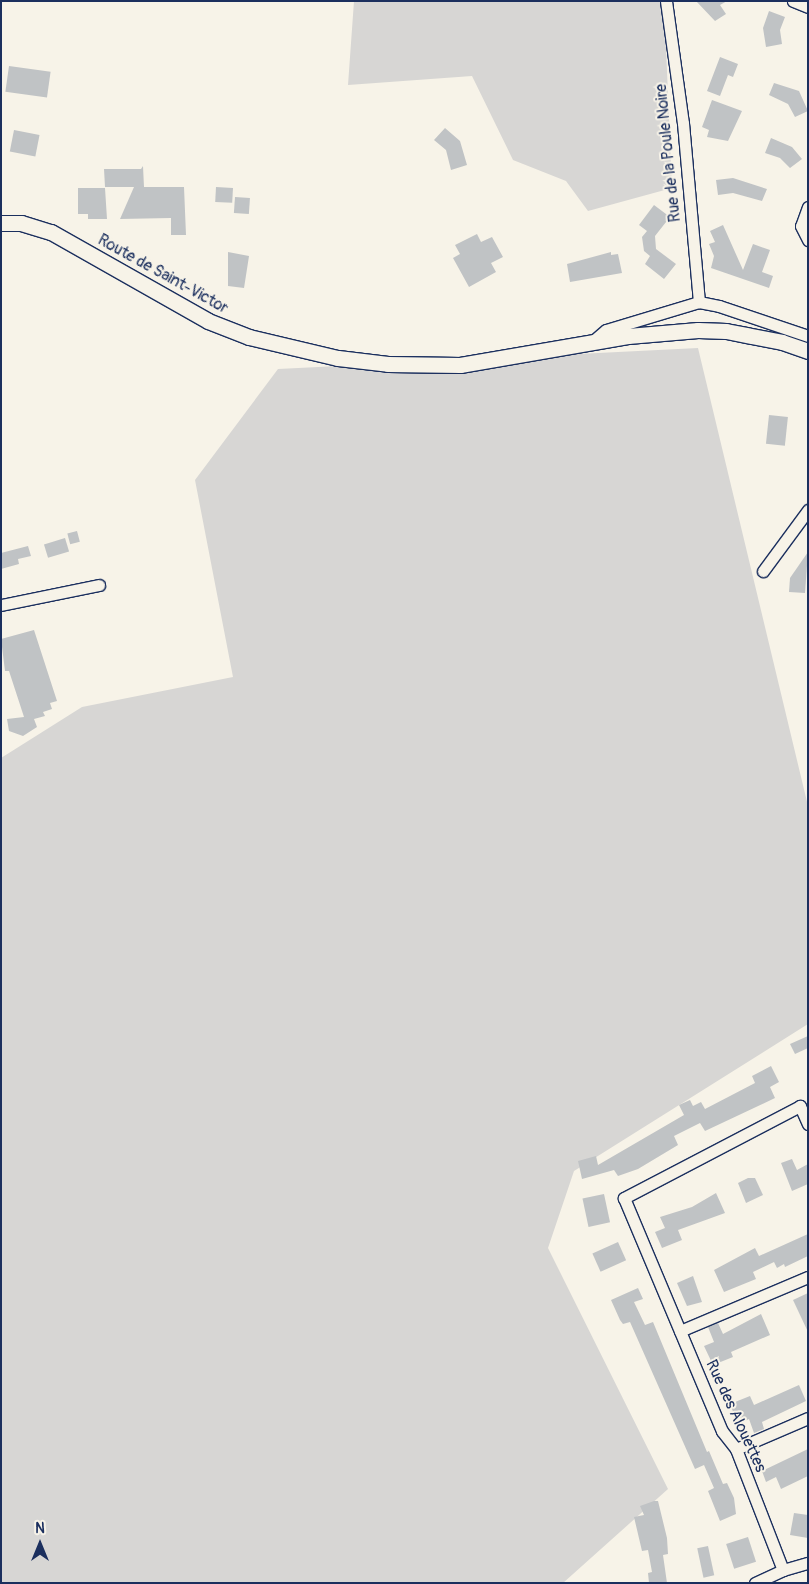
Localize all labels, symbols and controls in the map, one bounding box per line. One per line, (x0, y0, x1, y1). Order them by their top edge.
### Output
street label: Rue de la Poule Noire (651, 83, 685, 223)
street label: Route de Saint-Victor (94, 230, 232, 318)
street label: Rue des Alouettes (702, 1357, 770, 1475)
north arrow (15, 1519, 65, 1569)
text: N (35, 1520, 45, 1537)

